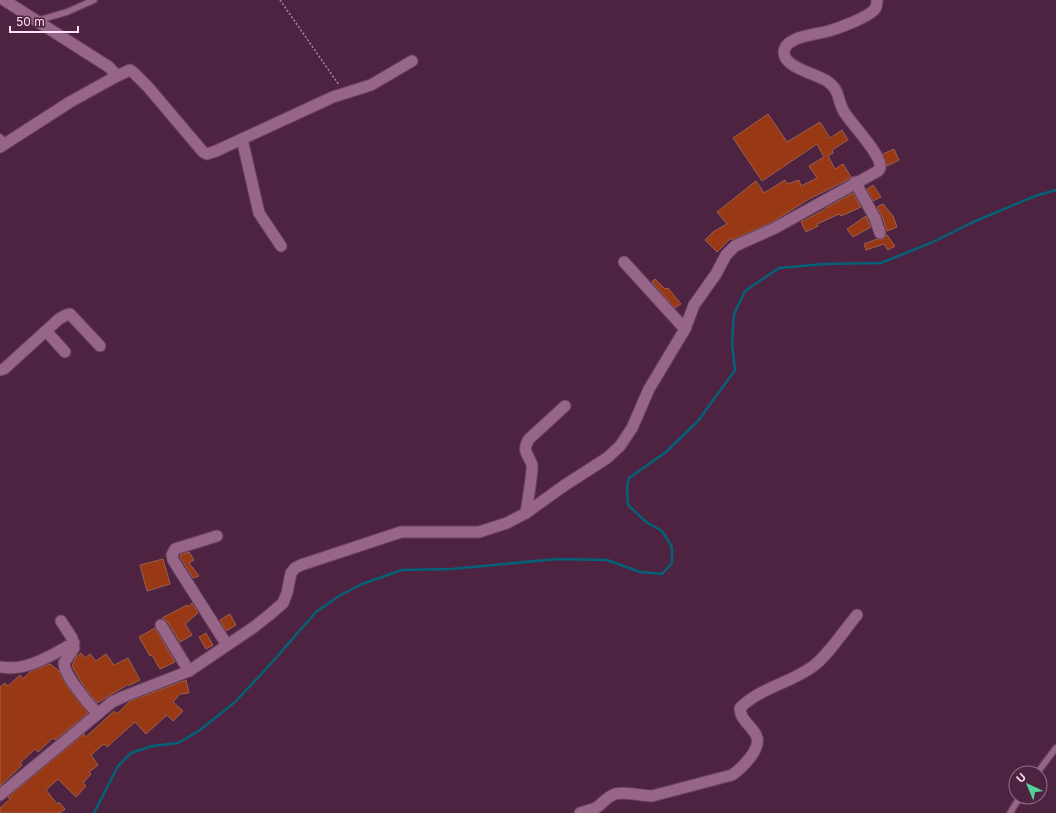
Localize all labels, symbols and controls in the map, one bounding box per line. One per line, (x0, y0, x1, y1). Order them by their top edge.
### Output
scale bar (10, 8, 78, 34)
text: 50 m (16, 14, 45, 29)
north arrow (1008, 765, 1048, 805)
text: U (1013, 770, 1029, 786)

